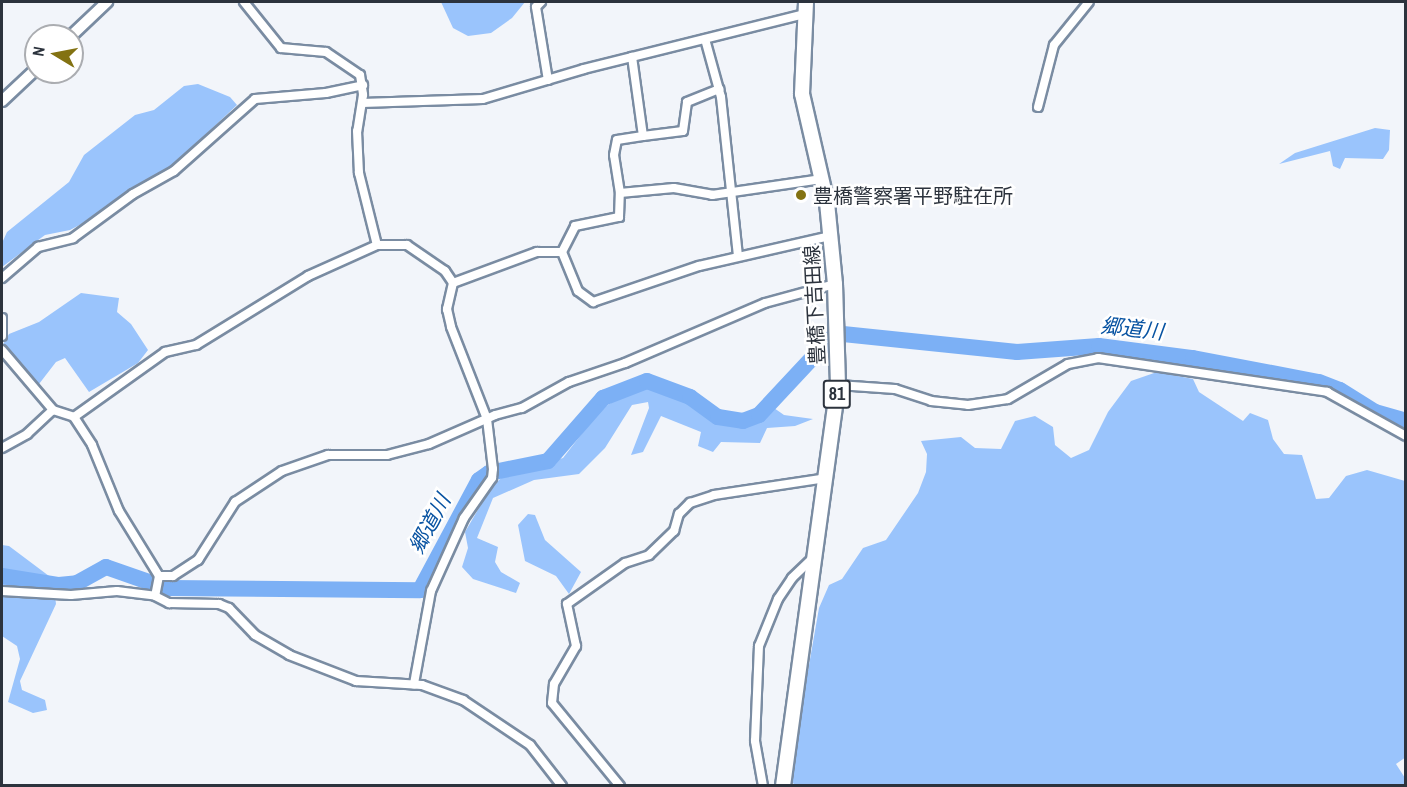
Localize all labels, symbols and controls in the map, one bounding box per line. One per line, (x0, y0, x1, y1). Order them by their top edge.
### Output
north arrow (24, 24, 84, 84)
text: N (27, 45, 50, 58)
place label: 豊橋警察署平野駐在所 (813, 183, 1013, 207)
marker: 豊橋警察署平野駐在所 (794, 188, 808, 202)
street label: 豊橋下吉田線 (799, 244, 829, 366)
water label: 郷道川 (1099, 313, 1165, 345)
road number: 81 (822, 379, 852, 409)
water label: 郷道川 (404, 490, 456, 558)

